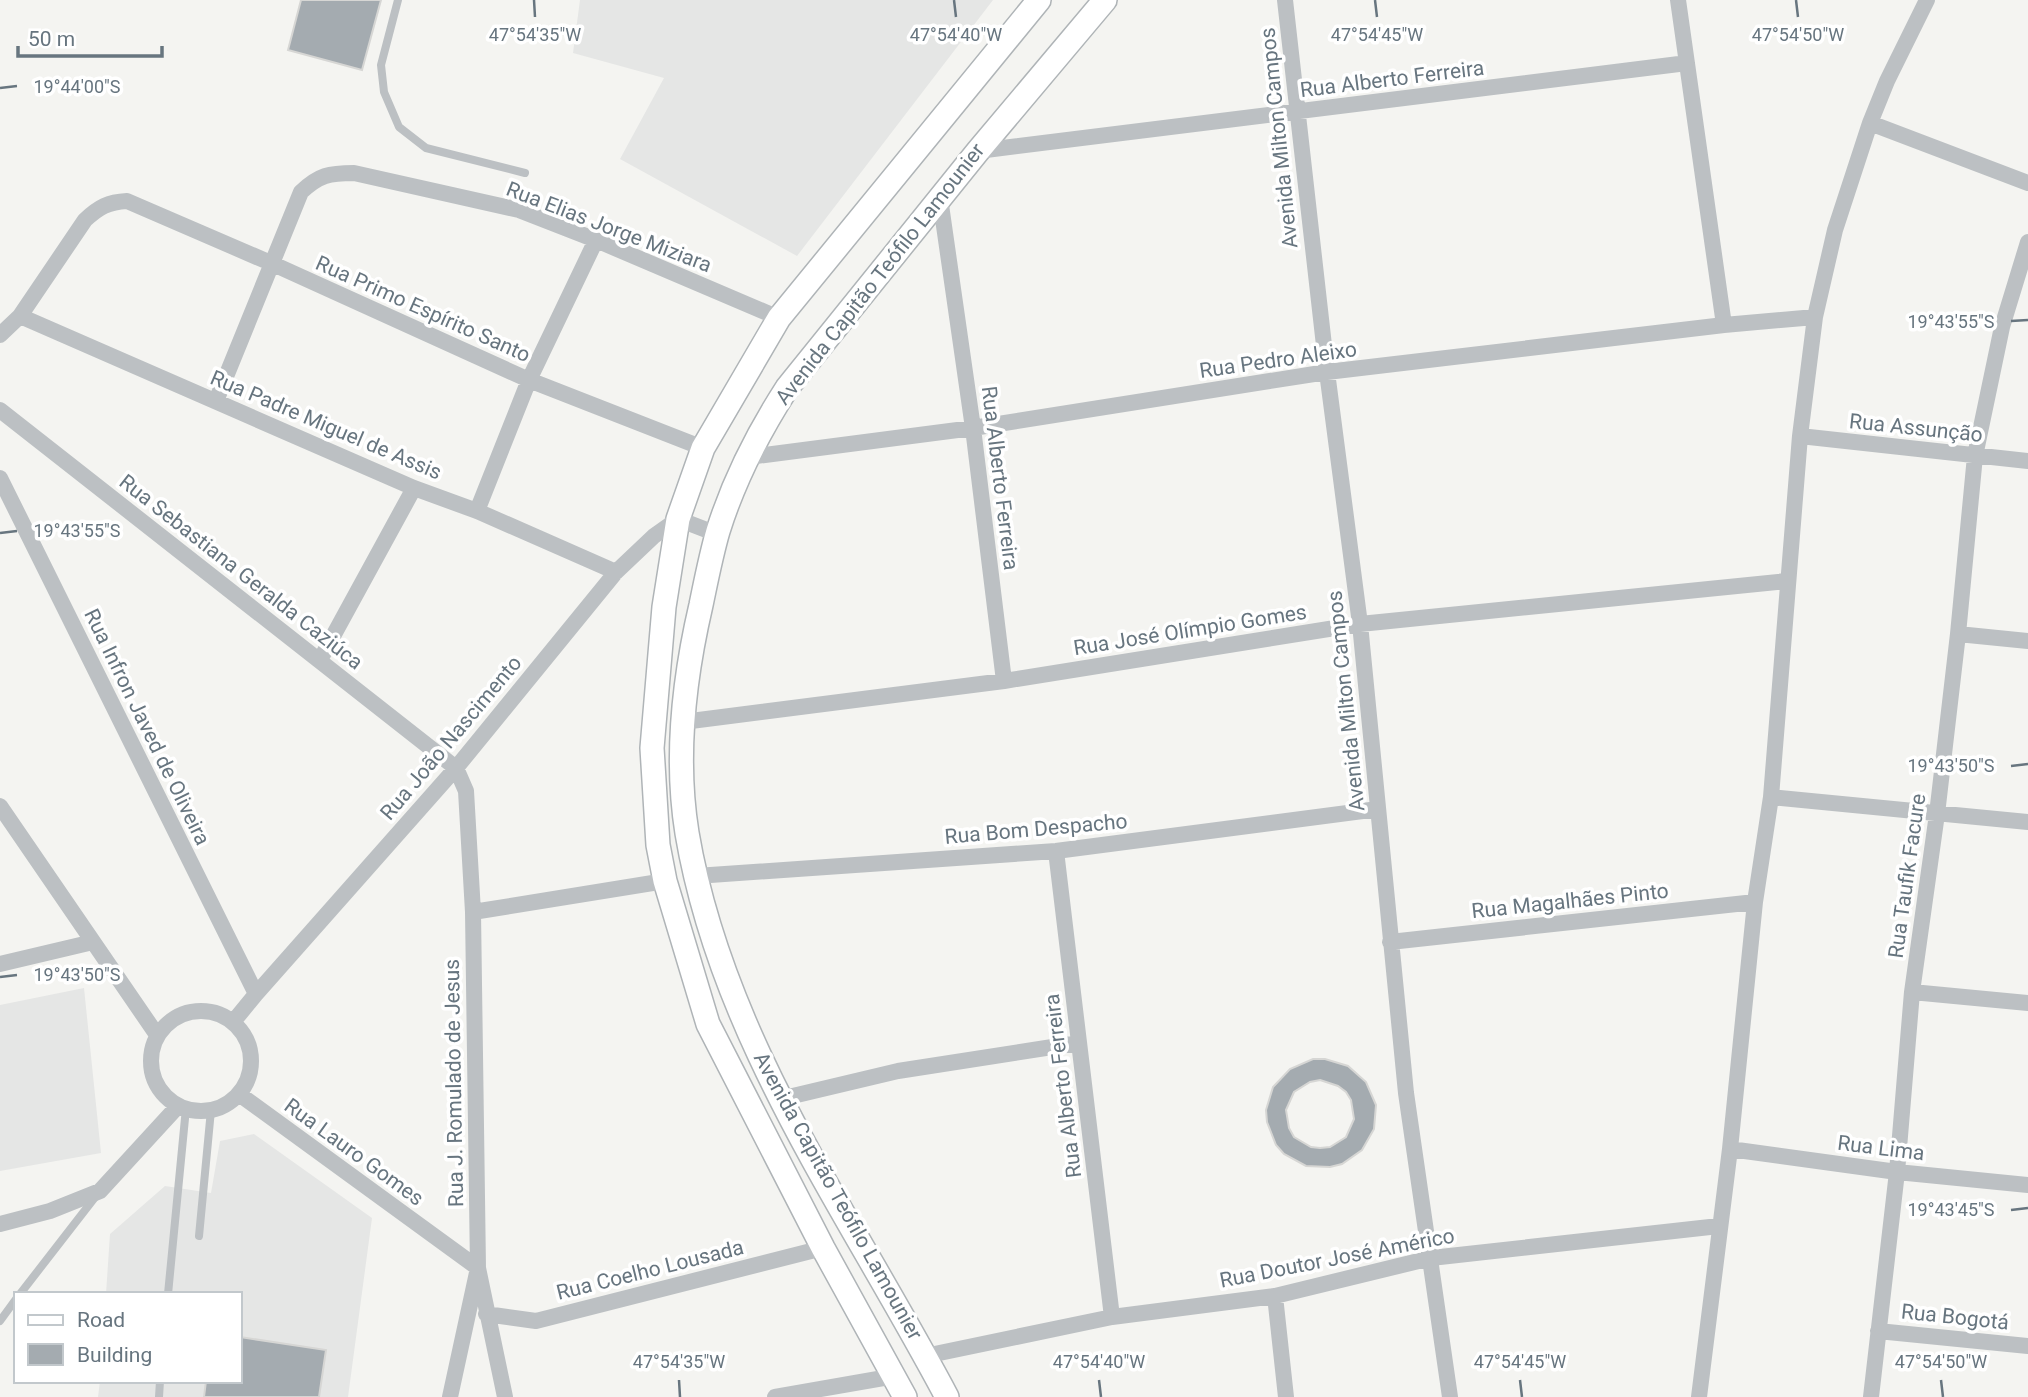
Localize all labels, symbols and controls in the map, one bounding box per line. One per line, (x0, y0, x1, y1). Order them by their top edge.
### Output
scale bar (18, 14, 161, 58)
text: 47°54'35"W (489, 24, 581, 45)
text: 47°54'40"W (910, 24, 1002, 45)
text: 47°54'45"W (1331, 24, 1423, 45)
text: 47°54'50"W (1752, 24, 1844, 45)
text: 50 m (28, 27, 75, 51)
street label: Avenida Milton Campos (1255, 27, 1303, 249)
street label: Rua Alberto Ferreira (1299, 56, 1485, 102)
text: 19°44'00"S (33, 76, 121, 97)
street label: Avenida Capitão Teófilo Lamounier (771, 139, 989, 409)
street label: Rua Elias Jorge Miziara (503, 177, 715, 277)
street label: Rua Primo Espírito Santo (312, 251, 534, 367)
text: 19°43'55"S (1907, 311, 1995, 332)
street label: Rua Pedro Aleixo (1198, 337, 1358, 383)
street label: Rua Padre Miguel de Assis (207, 365, 445, 485)
street label: Rua Alberto Ferreira (977, 385, 1023, 571)
street label: Rua Assunção (1848, 409, 1984, 447)
street label: Rua Sebastiana Geralda Caziúca (115, 470, 367, 674)
text: 19°43'55"S (33, 520, 121, 541)
street label: Avenida Milton Campos (1322, 590, 1370, 812)
street label: Rua José Olímpio Gomes (1072, 600, 1308, 660)
street label: Rua Infron Javed de Oliveira (79, 605, 215, 849)
street label: Rua João Nascimento (375, 651, 527, 825)
text: 19°43'50"S (1907, 755, 1995, 776)
street label: Rua Taufik Facure (1884, 792, 1930, 960)
street label: Rua Bom Despacho (944, 809, 1128, 849)
street label: Rua Magalhães Pinto (1470, 879, 1670, 923)
street label: Rua J. Romulado de Jesus (440, 959, 468, 1207)
text: 19°43'50"S (33, 964, 121, 985)
street label: Rua Alberto Ferreira (1040, 993, 1086, 1179)
street label: Avenida Capitão Teófilo Lamounier (749, 1048, 927, 1344)
street label: Rua Lauro Gomes (280, 1093, 428, 1211)
street label: Rua Lima (1836, 1131, 1926, 1165)
text: 19°43'45"S (1907, 1199, 1995, 1220)
street label: Rua Doutor José Américo (1218, 1223, 1456, 1293)
street label: Rua Coelho Lousada (554, 1235, 746, 1305)
legend (14, 1292, 242, 1383)
street label: Rua Bogotá (1900, 1299, 2010, 1335)
text: Road (77, 1308, 125, 1332)
text: Building (77, 1343, 152, 1367)
text: 47°54'35"W (633, 1351, 725, 1372)
text: 47°54'40"W (1053, 1351, 1145, 1372)
text: 47°54'45"W (1474, 1351, 1566, 1372)
text: 47°54'50"W (1895, 1351, 1987, 1372)

